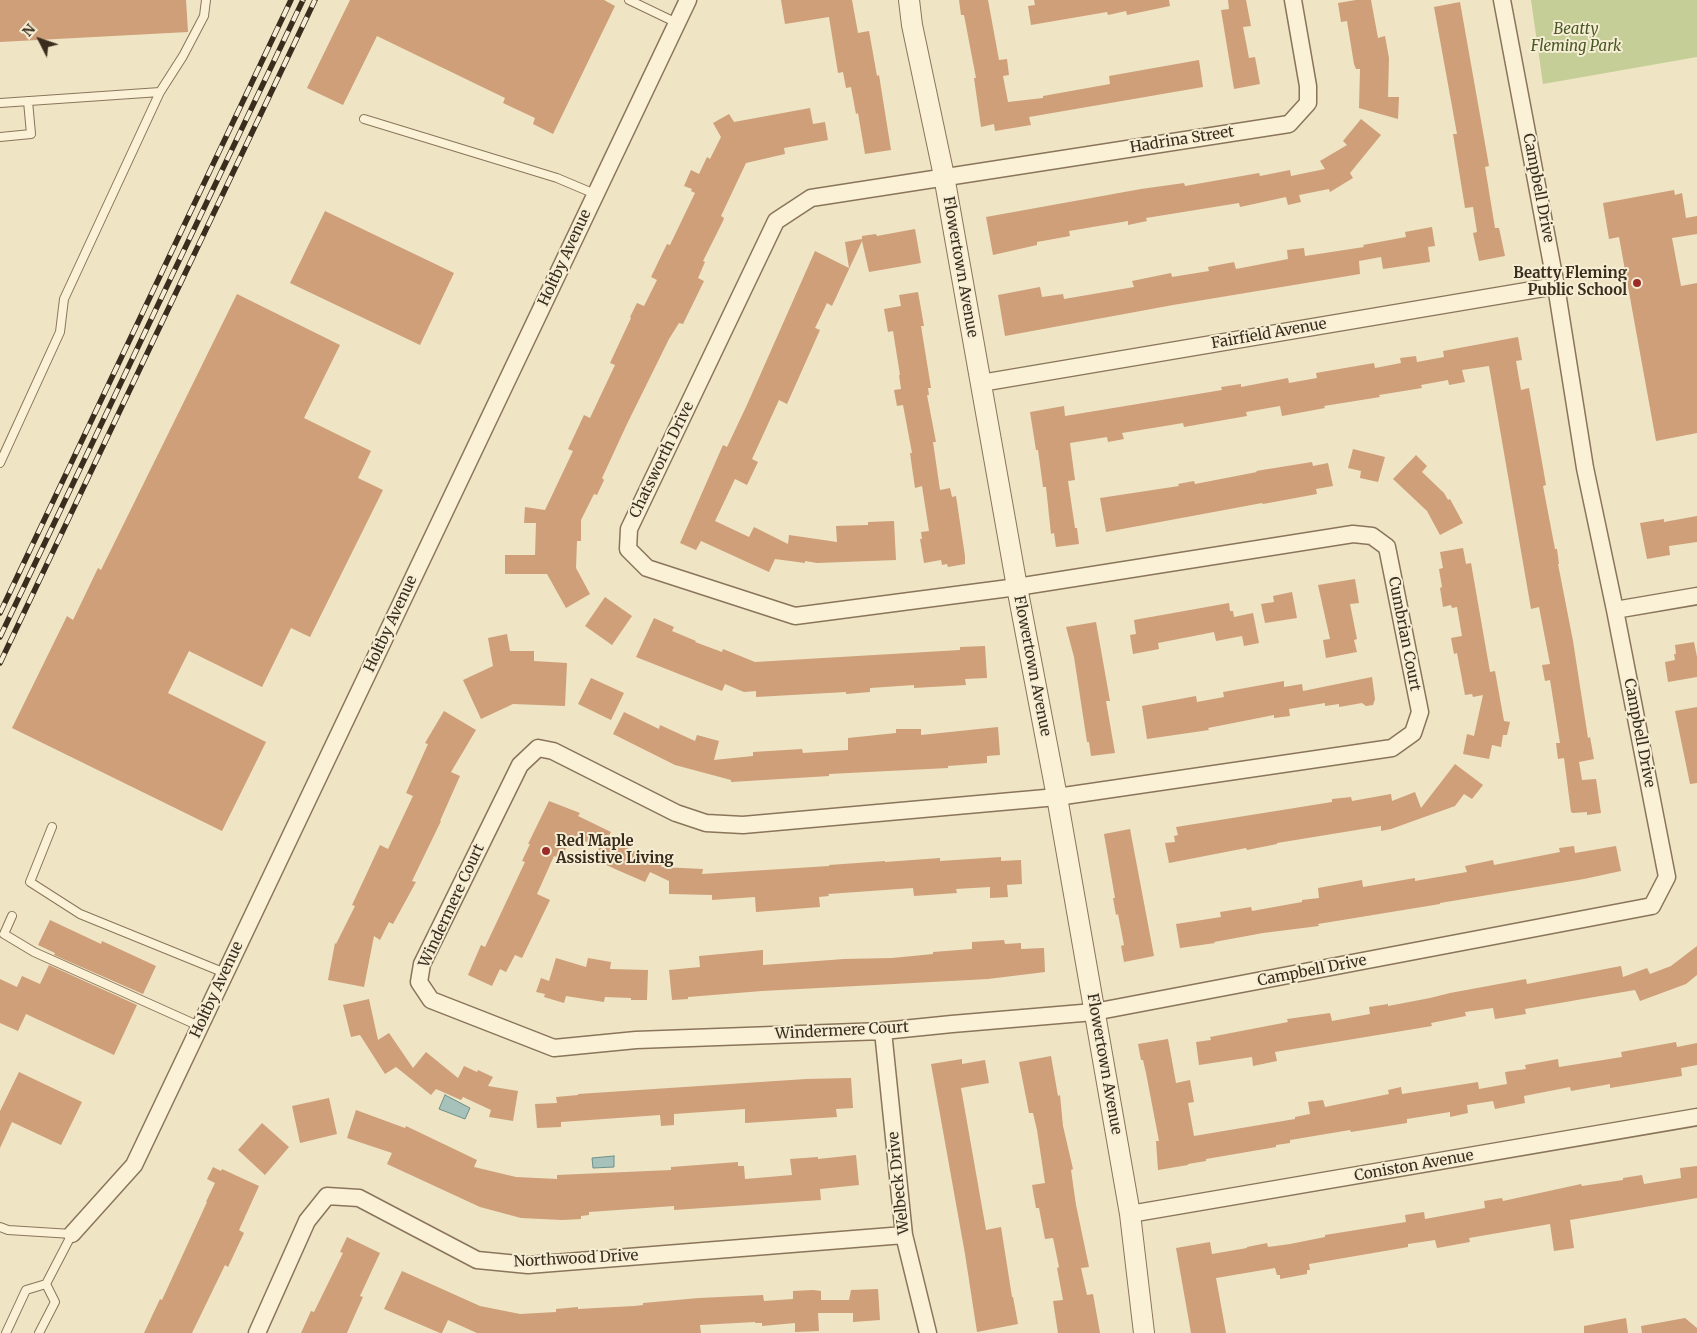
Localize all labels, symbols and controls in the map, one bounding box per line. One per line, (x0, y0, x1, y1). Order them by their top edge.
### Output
north arrow (15, 15, 65, 65)
text: N (18, 20, 39, 40)
park label: Beatty Fleming Park (1531, 21, 1621, 56)
street label: Hadrina Street (1129, 123, 1235, 157)
street label: Campbell Drive (1519, 132, 1557, 244)
street label: Flowertown Avenue (939, 195, 981, 339)
street label: Holtby Avenue (535, 207, 595, 309)
place label: Beatty Fleming Public School (1513, 265, 1627, 300)
marker: Beatty Fleming Public School (1631, 277, 1643, 289)
street label: Fairfield Avenue (1210, 315, 1328, 353)
street label: Chatsworth Drive (626, 399, 698, 521)
street label: Holtby Avenue (361, 573, 421, 675)
street label: Cumbrian Court (1384, 575, 1424, 693)
street label: Flowertown Avenue (1010, 594, 1054, 738)
street label: Campbell Drive (1620, 677, 1658, 789)
place label: Red Maple Assistive Living (556, 833, 674, 868)
street label: Windermere Court (415, 841, 489, 971)
marker: Red Maple Assistive Living (540, 845, 552, 857)
street label: Holtby Avenue (187, 939, 247, 1041)
street label: Campbell Drive (1256, 952, 1368, 990)
street label: Flowertown Avenue (1083, 992, 1125, 1136)
street label: Windermere Court (775, 1019, 909, 1043)
street label: Welbeck Drive (885, 1131, 913, 1235)
street label: Coniston Avenue (1353, 1147, 1475, 1185)
street label: Northwood Drive (513, 1247, 639, 1271)

